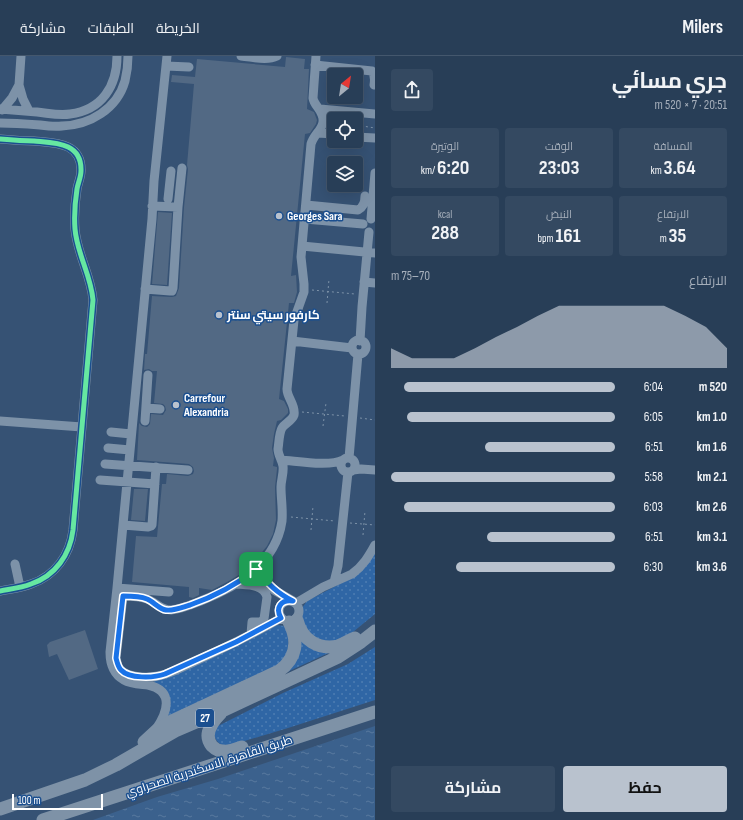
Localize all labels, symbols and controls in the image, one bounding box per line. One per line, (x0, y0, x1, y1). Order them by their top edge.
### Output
text: Milers (682, 16, 723, 39)
text: مشاركة (20, 20, 66, 37)
text: الطبقات (88, 20, 134, 37)
text: الخريطة (156, 20, 200, 37)
north arrow (327, 68, 363, 104)
map controls (327, 68, 363, 192)
text: جري مسائي (612, 68, 727, 95)
button: share (391, 69, 433, 111)
text: 20:51 · 7 × 520 m (655, 97, 727, 113)
button: locate (327, 112, 363, 148)
text: الوتيرة (431, 140, 459, 153)
text: الوقت (545, 140, 573, 153)
text: المسافة (653, 140, 693, 153)
button: layers (327, 156, 363, 192)
text: 6:20 (437, 156, 469, 180)
text: 23:03 (539, 156, 579, 180)
text: 3.64 (663, 156, 696, 180)
text: /km (421, 164, 437, 177)
text: km (650, 164, 663, 177)
text: kcal (438, 208, 452, 221)
text: النبض (546, 208, 572, 221)
text: الارتفاع (657, 208, 689, 221)
place label: Georges Sara (287, 209, 343, 224)
marker: Georges Sara (274, 211, 284, 221)
text: 288 (431, 221, 459, 245)
text: 161 (555, 224, 581, 248)
text: 35 (669, 224, 686, 248)
text: bpm (537, 232, 555, 245)
text: m (660, 232, 669, 245)
text: 70–75 m (391, 268, 430, 284)
text: الارتفاع (689, 273, 727, 289)
place label: كارفور سيتي سنتر (226, 308, 320, 325)
marker: كارفور سيتي سنتر (214, 310, 224, 320)
text: 6:04 (644, 379, 663, 395)
text: 520 m (699, 379, 727, 395)
place label: Carrefour Alexandria (183, 391, 229, 420)
marker: Carrefour Alexandria (171, 400, 181, 410)
text: 6:05 (644, 409, 663, 425)
text: 1.0 km (697, 409, 727, 425)
text: 6:51 (645, 439, 663, 455)
text: 1.6 km (697, 439, 727, 455)
text: 5:58 (644, 469, 663, 485)
text: 2.1 km (697, 469, 727, 485)
text: 6:03 (644, 499, 663, 515)
text: 2.6 km (696, 499, 727, 515)
text: 6:51 (645, 529, 663, 545)
text: 3.1 km (697, 529, 727, 545)
pin (239, 552, 273, 586)
icon: arrive (245, 558, 267, 580)
text: 6:30 (644, 559, 663, 575)
text: 3.6 km (696, 559, 727, 575)
road number: 27 (196, 709, 214, 727)
street label: طريق القاهرة, الاسكندرية الصحراوي (124, 732, 295, 802)
button: مشاركة (391, 766, 555, 812)
button: حفظ (563, 766, 727, 812)
scale bar (12, 792, 103, 811)
text: 100 m (18, 794, 40, 807)

